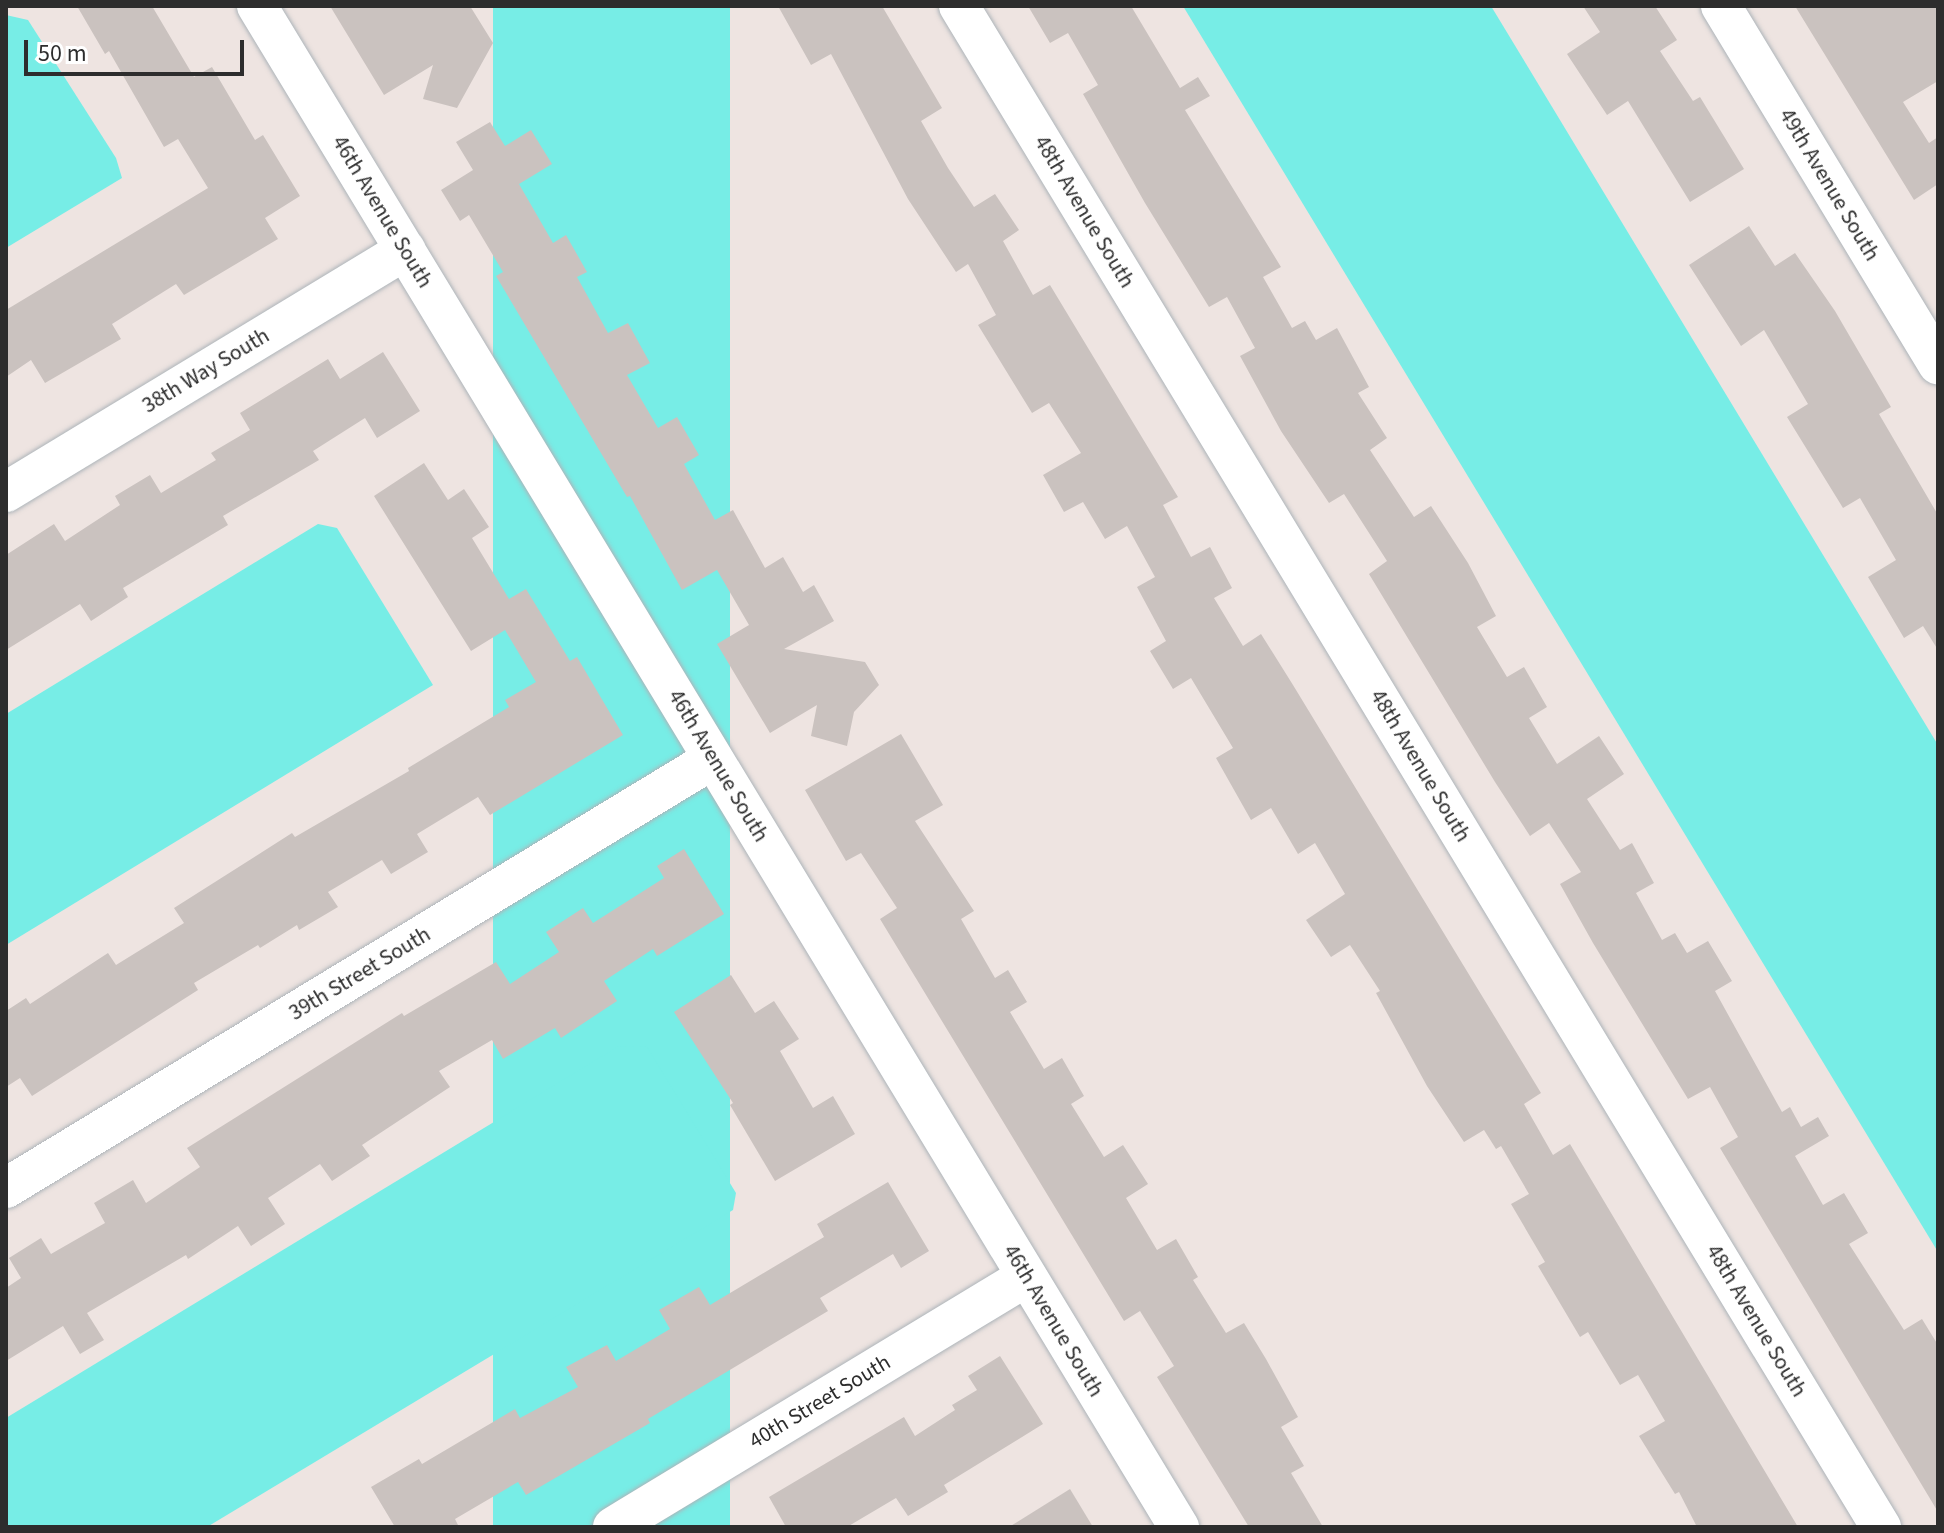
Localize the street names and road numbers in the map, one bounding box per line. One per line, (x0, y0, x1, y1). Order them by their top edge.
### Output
street label: 49th Avenue South (1773, 104, 1885, 266)
street label: 46th Avenue South (326, 131, 438, 293)
street label: 48th Avenue South (1028, 131, 1140, 293)
street label: 38th Way South (138, 323, 274, 419)
street label: 46th Avenue South (662, 685, 774, 847)
street label: 48th Avenue South (1364, 685, 1476, 847)
street label: 39th Street South (285, 921, 435, 1027)
street label: 46th Avenue South (997, 1240, 1109, 1402)
street label: 48th Avenue South (1700, 1240, 1812, 1402)
street label: 40th Street South (745, 1349, 895, 1455)

